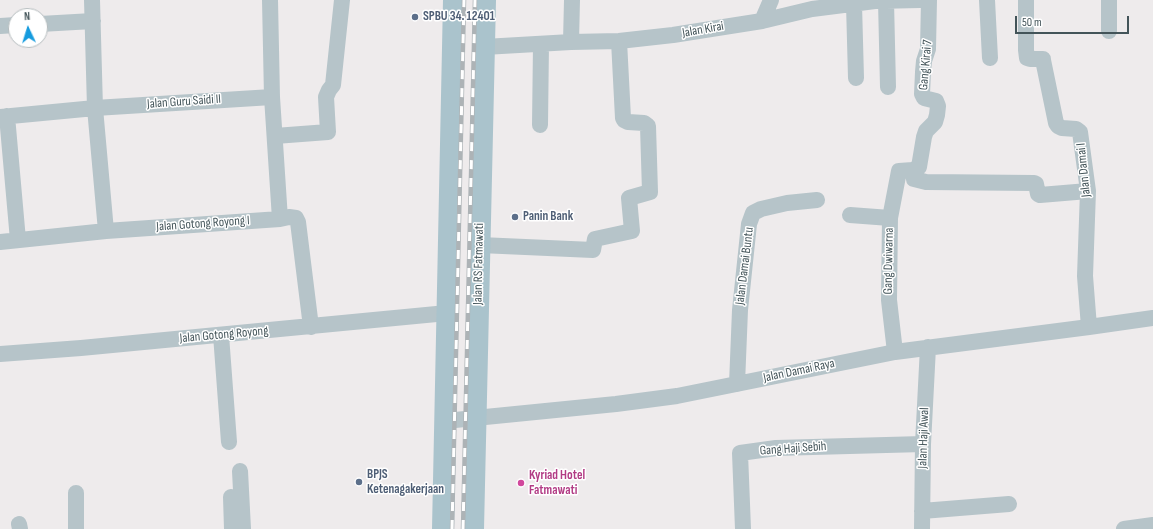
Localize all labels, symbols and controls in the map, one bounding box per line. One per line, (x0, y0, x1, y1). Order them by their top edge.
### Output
north arrow (8, 8, 48, 48)
scale bar (1017, 8, 1131, 34)
place label: SPBU 34. 12401 (423, 9, 495, 25)
text: N (24, 10, 31, 23)
marker: SPBU 34. 12401 (410, 12, 420, 22)
text: 50 m (1022, 15, 1042, 30)
street label: Jalan Kirai (681, 19, 725, 41)
street label: Gang Kirai 7 (916, 39, 936, 91)
street label: Jalan Guru Saidi II (147, 92, 221, 112)
street label: Jalan Damai I (1073, 142, 1095, 198)
place label: Panin Bank (523, 209, 573, 225)
marker: Panin Bank (510, 212, 520, 222)
street label: Jalan Gotong Royong I (156, 213, 250, 235)
street label: Jalan RS Fatmawati (470, 223, 488, 305)
street label: Jalan Damai Buntu (732, 226, 758, 306)
street label: Gang Dwiwarna (881, 227, 897, 295)
street label: Jalan Gotong Royong (179, 323, 269, 347)
street label: Jalan Damai Raya (762, 356, 836, 386)
street label: Jalan Haji Awal (915, 407, 933, 469)
street label: Gang Haji Sebih (759, 439, 827, 459)
place label: BPJS Ketenagakerjaan (367, 467, 444, 498)
place label: Kyriad Hotel Fatmawati (529, 468, 585, 499)
marker: BPJS Ketenagakerjaan (354, 477, 364, 487)
marker: Kyriad Hotel Fatmawati (516, 478, 526, 488)

